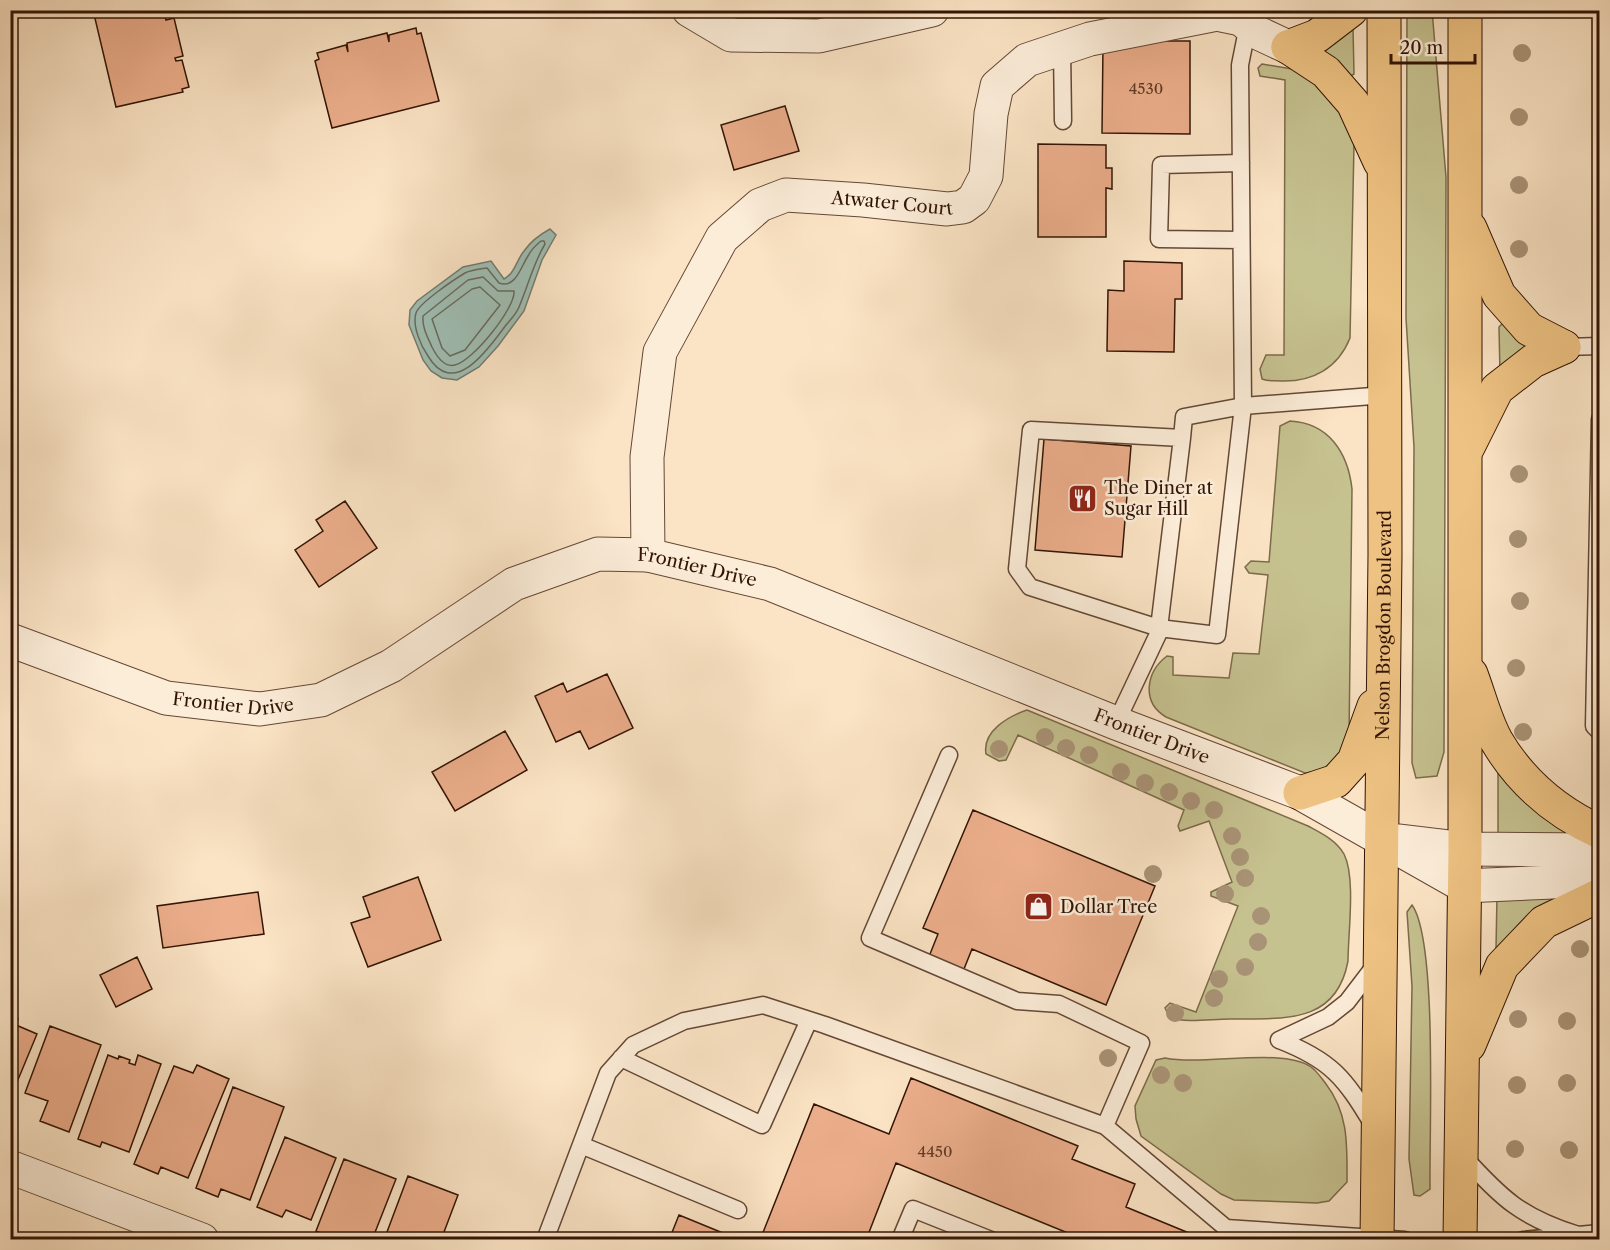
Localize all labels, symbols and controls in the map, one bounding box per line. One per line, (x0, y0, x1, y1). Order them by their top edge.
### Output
scale bar (1391, 27, 1475, 65)
text: 20 m (1400, 37, 1444, 59)
house number: 4530 (1129, 79, 1163, 98)
street label: Atwater Court (829, 187, 954, 220)
place label: The Diner at Sugar Hill (1104, 477, 1214, 520)
restaurant icon: The Diner at Sugar Hill (1067, 482, 1099, 514)
street label: Nelson Brogdon Boulevard (1372, 510, 1396, 740)
street label: Frontier Drive (637, 544, 759, 591)
street label: Frontier Drive (171, 688, 295, 720)
street label: Frontier Drive (1091, 704, 1213, 769)
shop icon: Dollar Tree (1023, 891, 1055, 923)
place label: Dollar Tree (1060, 896, 1157, 918)
house number: 4450 (918, 1142, 953, 1161)

